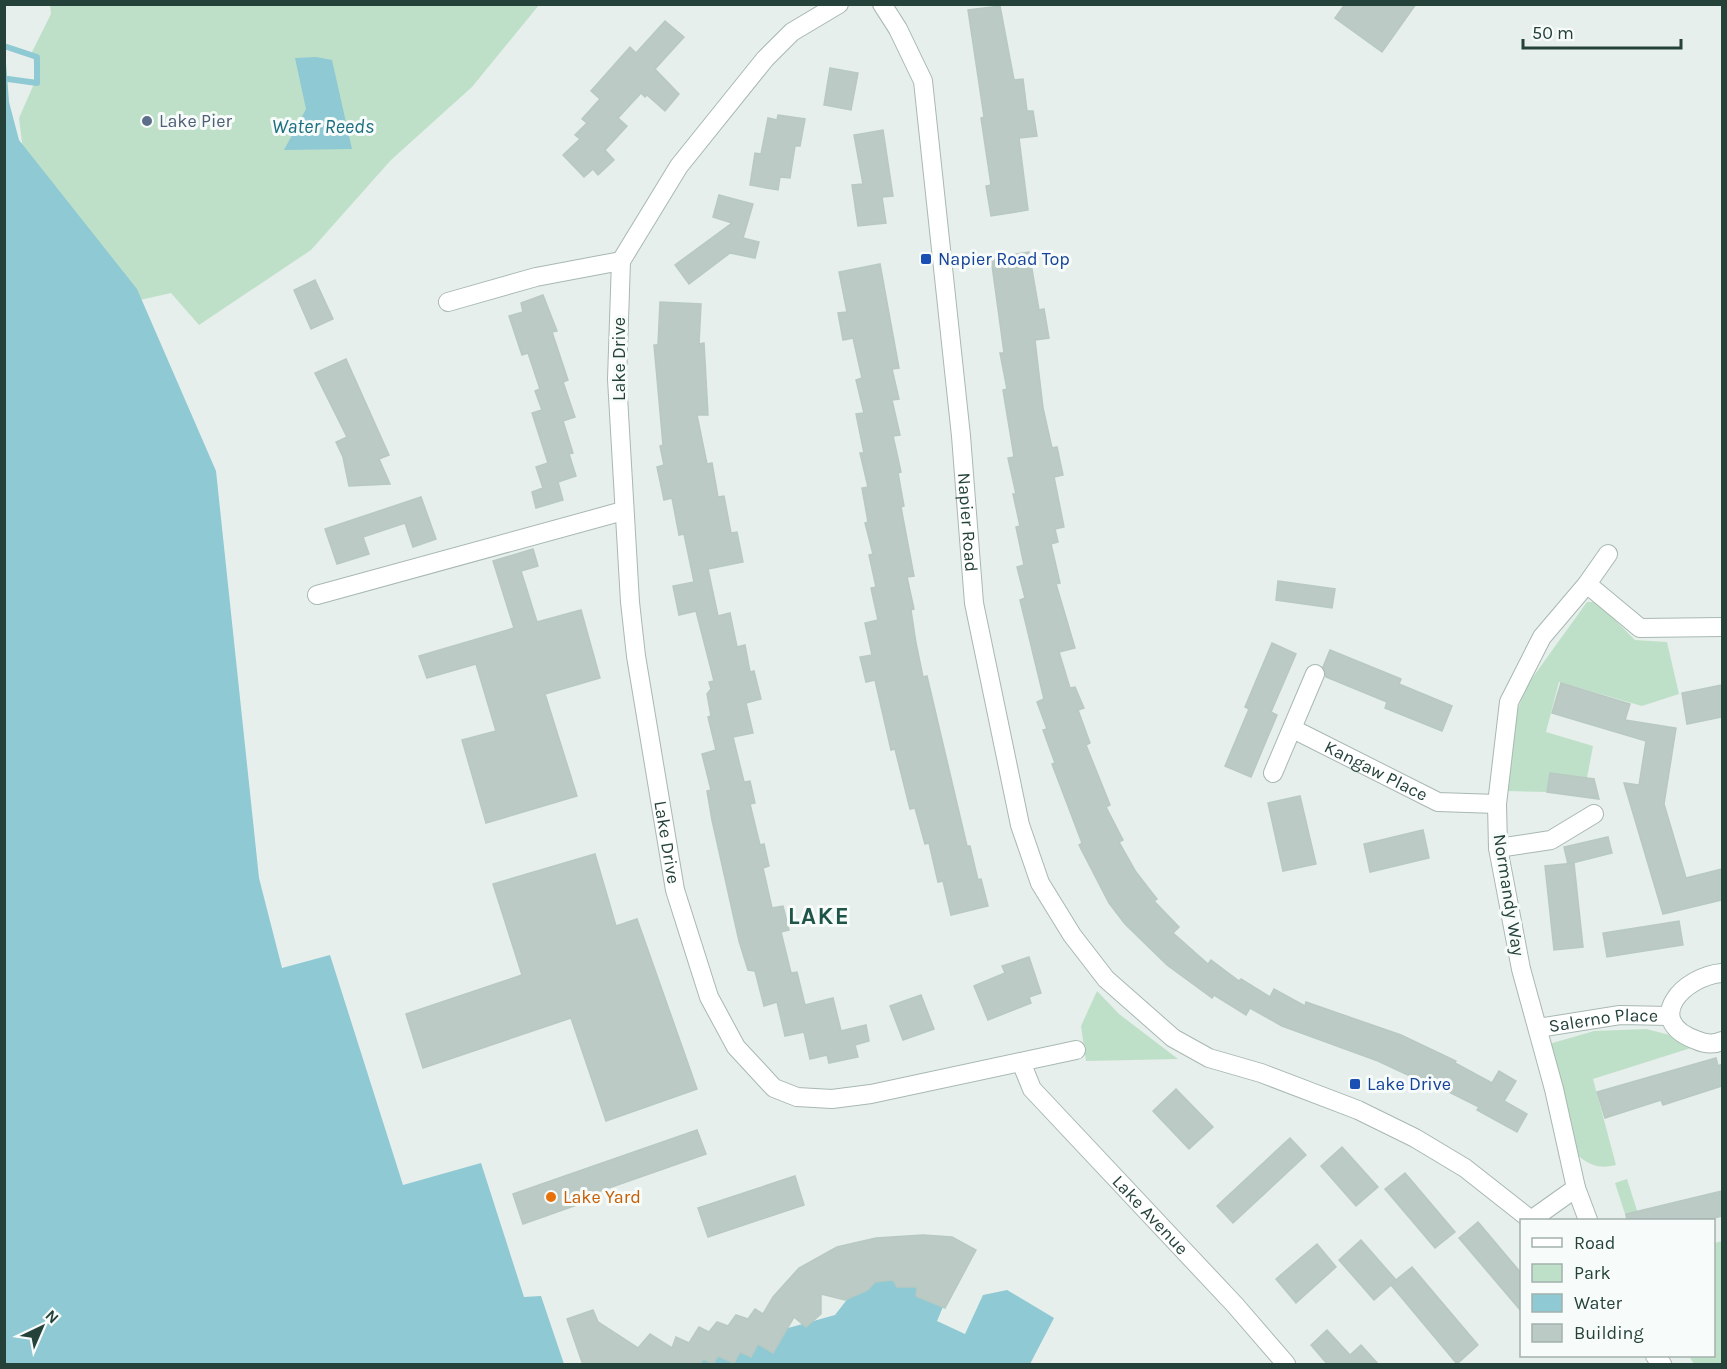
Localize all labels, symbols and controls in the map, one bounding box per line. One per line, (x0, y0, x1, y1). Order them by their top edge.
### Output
scale bar (1523, 12, 1680, 50)
text: 50 m (1532, 22, 1574, 44)
place label: Lake Pier (159, 110, 233, 132)
marker: Lake Pier (140, 114, 154, 128)
water label: Water Reeds (272, 115, 374, 138)
place label: Napier Road Top (938, 248, 1070, 270)
marker: Napier Road Top (919, 252, 933, 266)
street label: Lake Drive (608, 317, 630, 401)
street label: Napier Road (953, 472, 983, 573)
street label: Kangaw Place (1321, 736, 1431, 806)
street label: Lake Drive (649, 799, 685, 885)
street label: Normandy Way (1488, 832, 1530, 958)
district label: LAKE (788, 902, 850, 930)
street label: Salerno Place (1547, 1003, 1658, 1037)
place label: Lake Drive (1367, 1073, 1451, 1095)
marker: Lake Drive (1348, 1077, 1362, 1091)
street label: Lake Avenue (1108, 1171, 1193, 1259)
place label: Lake Yard (563, 1186, 641, 1208)
marker: Lake Yard (544, 1190, 558, 1204)
legend (1520, 1219, 1715, 1357)
text: Road (1574, 1232, 1615, 1254)
text: Park (1574, 1262, 1611, 1284)
text: Water (1574, 1292, 1622, 1314)
north arrow (12, 1297, 72, 1357)
text: N (41, 1306, 63, 1327)
text: Building (1574, 1322, 1644, 1344)

